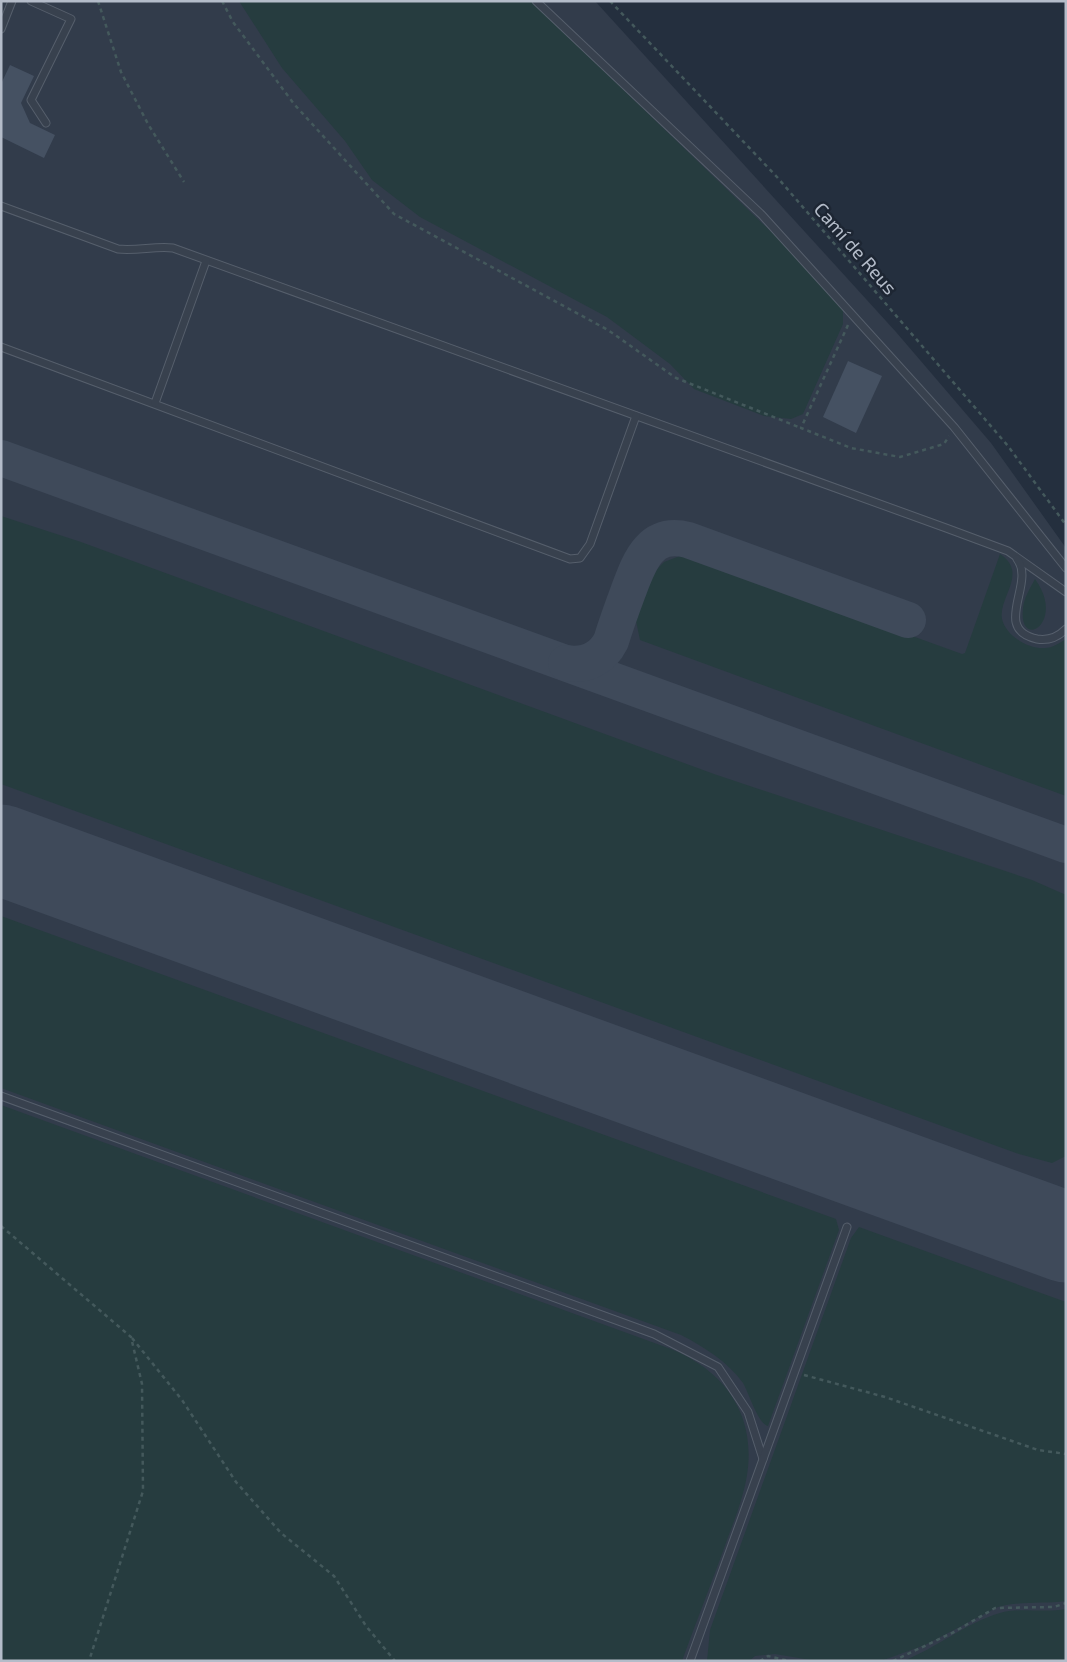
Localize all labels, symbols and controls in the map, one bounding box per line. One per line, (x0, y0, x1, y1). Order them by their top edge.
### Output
street label: Camí de Reus (810, 197, 902, 299)

